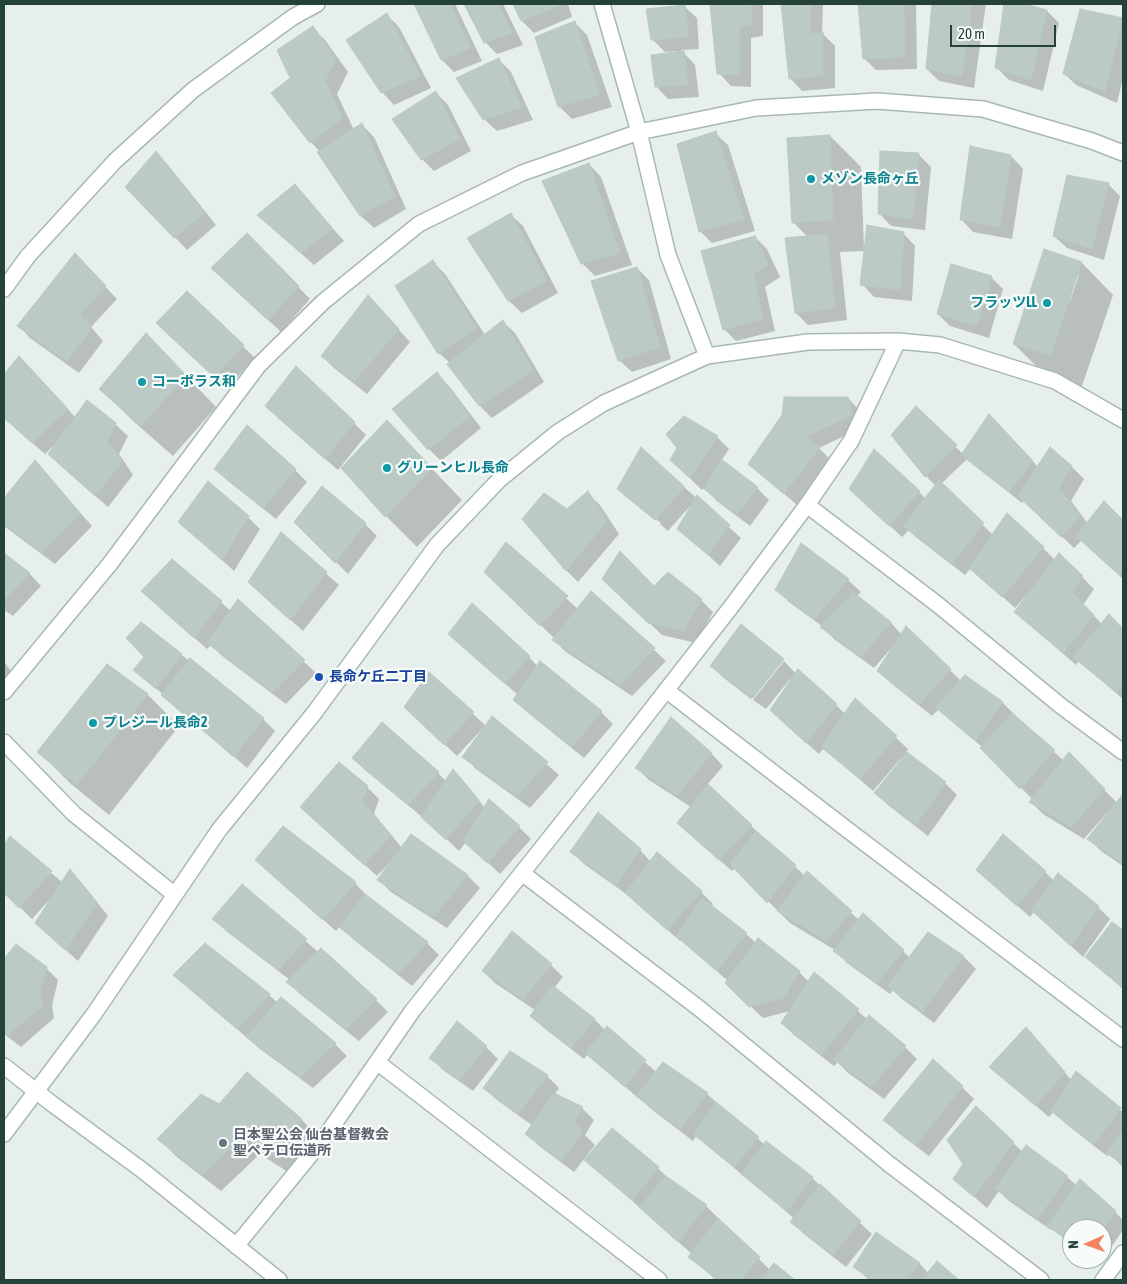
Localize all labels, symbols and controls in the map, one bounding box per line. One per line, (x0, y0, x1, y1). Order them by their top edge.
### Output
scale bar (952, 15, 1058, 47)
text: 20 m (958, 25, 985, 42)
place label: メゾン長命ヶ丘 (821, 171, 919, 187)
marker: メゾン長命ヶ丘 (805, 173, 817, 185)
place label: フラッツLL (970, 295, 1037, 311)
marker: フラッツLL (1041, 297, 1053, 309)
place label: コーポラス和 (152, 374, 236, 390)
marker: コーポラス和 (136, 376, 148, 388)
place label: グリーンヒル長命 (397, 460, 509, 476)
marker: グリーンヒル長命 (381, 462, 393, 474)
place label: 長命ケ丘二丁目 (329, 669, 427, 685)
marker: 長命ケ丘二丁目 (313, 671, 325, 683)
place label: プレジール長命2 (103, 715, 208, 731)
marker: プレジール長命2 (87, 717, 99, 729)
place label: 日本聖公会 仙台基督教会 聖ペテロ伝道所 (233, 1127, 389, 1160)
marker: 日本聖公会 仙台基督教会 聖ペテロ伝道所 (217, 1137, 229, 1149)
north arrow (1062, 1219, 1112, 1269)
text: N (1065, 1240, 1081, 1249)

